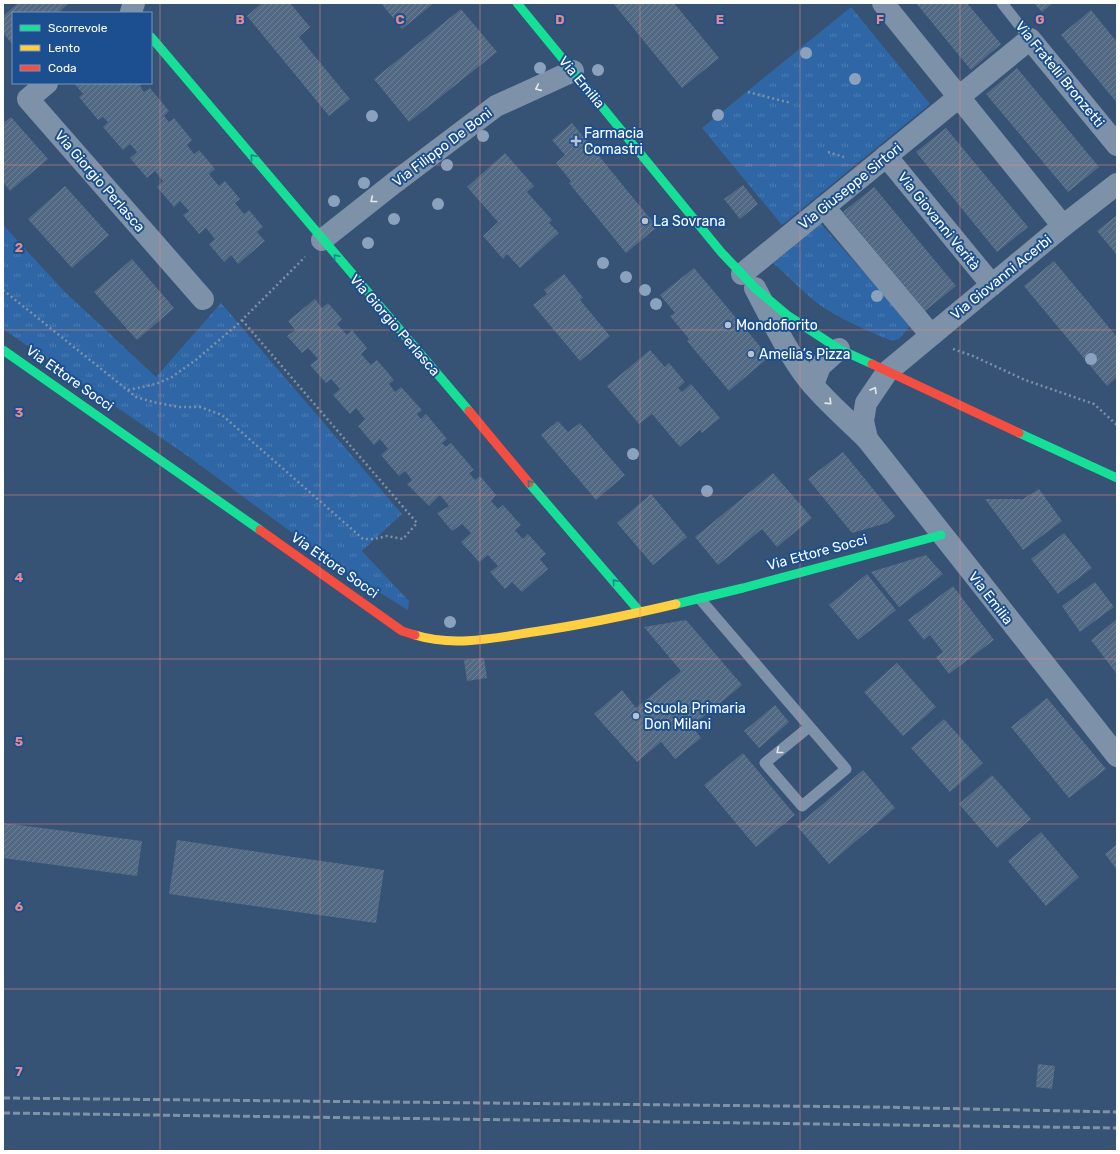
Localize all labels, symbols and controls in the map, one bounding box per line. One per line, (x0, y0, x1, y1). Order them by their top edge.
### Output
legend (12, 12, 152, 84)
text: B (235, 12, 245, 27)
text: C (395, 12, 405, 27)
text: D (555, 12, 565, 27)
text: E (716, 12, 724, 27)
text: F (876, 12, 884, 27)
text: G (1035, 12, 1045, 27)
street label: Via Fratelli Bronzetti (1012, 18, 1108, 131)
text: Scorrevole (48, 21, 108, 35)
text: Lento (48, 41, 80, 55)
street label: Via Emilia (555, 53, 608, 112)
text: Coda (48, 61, 77, 75)
one-way arrow (534, 83, 542, 91)
street label: Via Filippo De Boni (389, 104, 495, 190)
place label: Farmacia Comastri (584, 125, 644, 158)
street label: Via Giorgio Perlasca (51, 127, 148, 236)
marker: Farmacia Comastri (571, 136, 581, 146)
street label: Via Giuseppe Sirtori (795, 140, 905, 233)
one-way arrow (250, 154, 257, 162)
street label: Via Giovanni Verità (894, 169, 983, 274)
one-way arrow (371, 195, 378, 202)
place label: La Sovrana (653, 213, 725, 230)
marker: La Sovrana (640, 216, 650, 226)
street label: Via Giovanni Acerbi (947, 231, 1055, 323)
text: 2 (15, 240, 23, 255)
one-way arrow (334, 254, 341, 261)
street label: Via Giorgio Perlasca (346, 271, 443, 380)
place label: Mondofiorito (736, 317, 818, 334)
marker: Mondofiorito (723, 320, 733, 330)
street label: Via Ettore Socci (23, 342, 117, 415)
place label: Amelia’s Pizza (759, 346, 850, 363)
marker: Amelia’s Pizza (746, 349, 756, 359)
one-way arrow (869, 387, 876, 394)
one-way arrow (824, 397, 832, 405)
text: 3 (15, 405, 24, 420)
one-way arrow (528, 480, 535, 488)
street label: Via Ettore Socci (288, 529, 382, 602)
street label: Via Ettore Socci (765, 531, 869, 574)
street label: Via Emilia (965, 568, 1017, 628)
text: 4 (15, 570, 24, 585)
one-way arrow (612, 579, 619, 587)
place label: Scuola Primaria Don Milani (644, 700, 746, 733)
marker: Scuola Primaria Don Milani (631, 711, 641, 721)
text: 5 (15, 734, 23, 749)
one-way arrow (776, 747, 783, 754)
text: 6 (15, 899, 24, 914)
text: 7 (15, 1064, 23, 1079)

